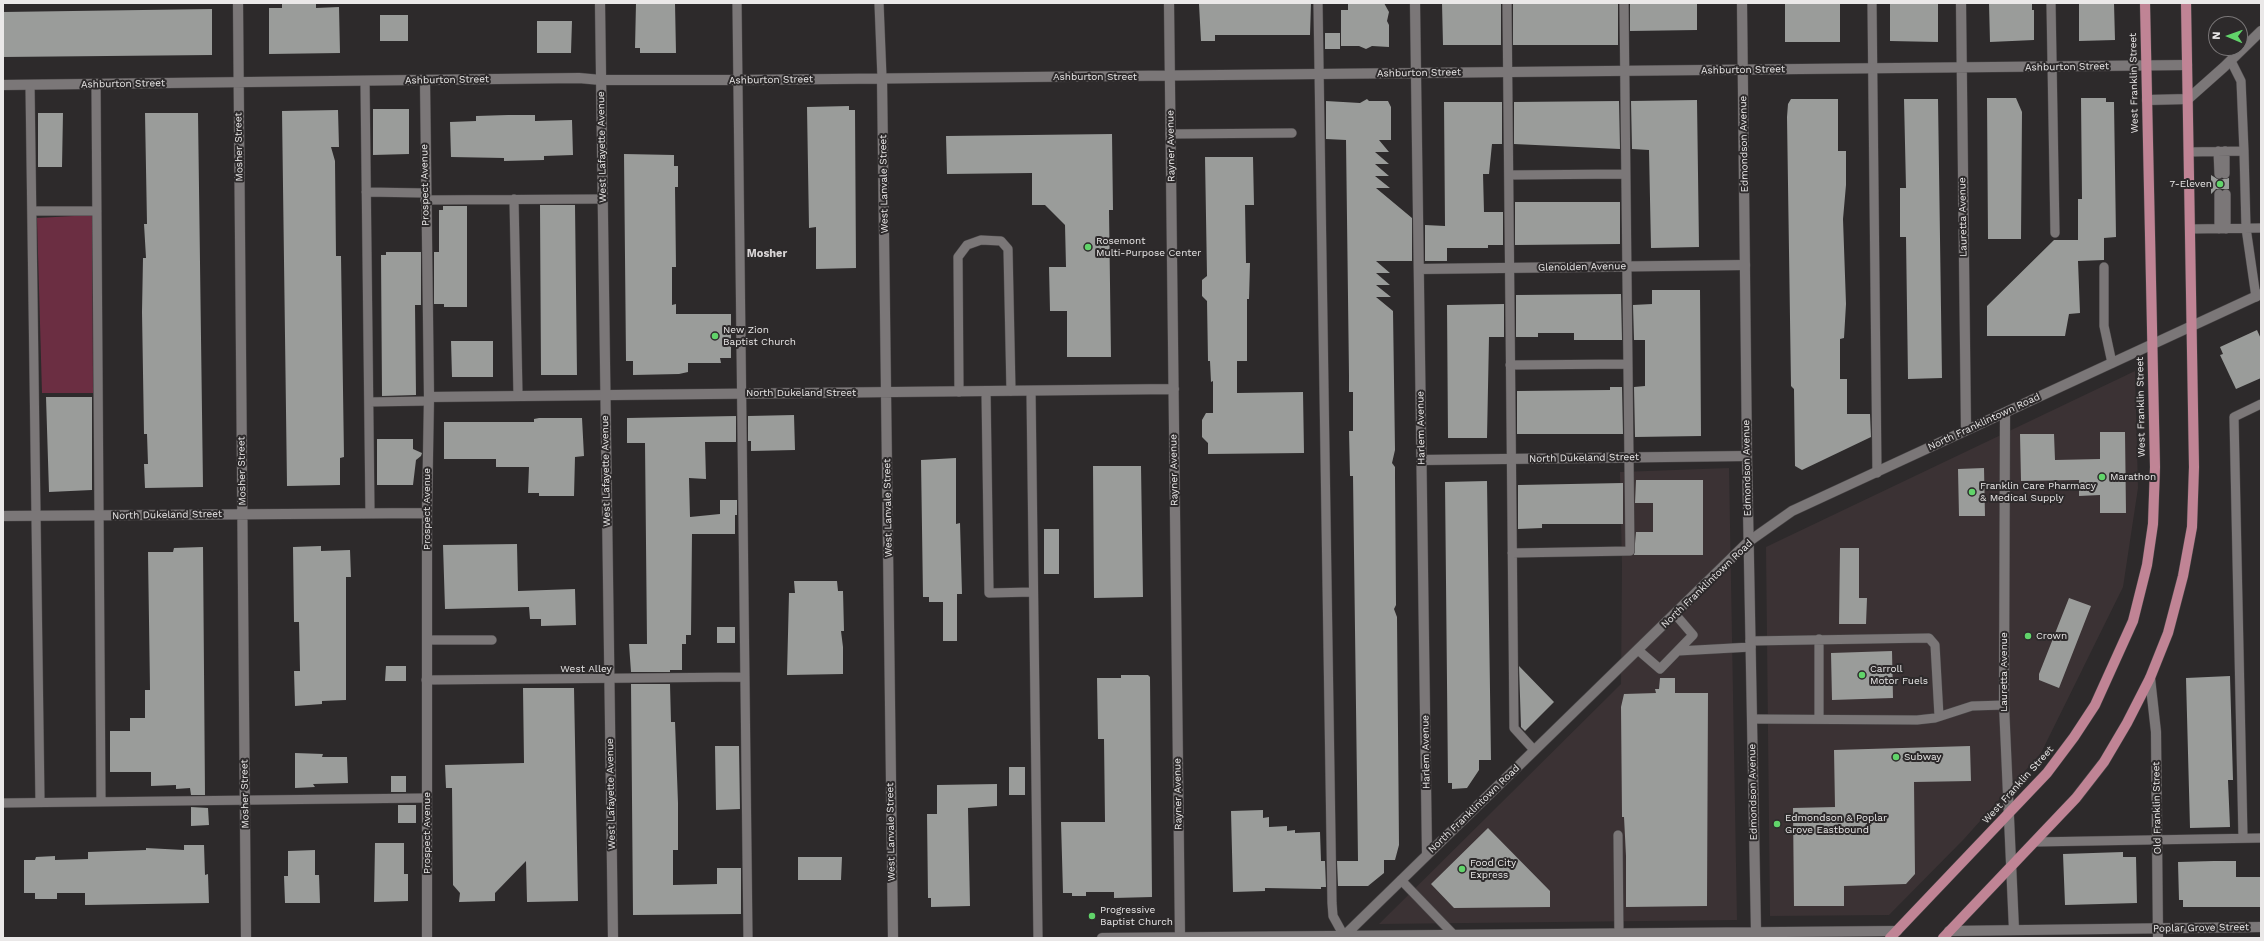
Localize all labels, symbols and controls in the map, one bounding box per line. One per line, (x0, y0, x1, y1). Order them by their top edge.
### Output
north arrow (2208, 16, 2248, 56)
text: N (2210, 31, 2223, 40)
street label: West Franklin Street (2127, 33, 2141, 133)
street label: Ashburton Street (2025, 60, 2109, 74)
street label: Ashburton Street (1701, 63, 1785, 77)
street label: Ashburton Street (1377, 66, 1461, 80)
street label: Ashburton Street (1053, 71, 1137, 83)
street label: Ashburton Street (405, 73, 489, 87)
street label: Ashburton Street (729, 73, 813, 87)
street label: Ashburton Street (81, 77, 165, 91)
street label: West Lafayette Avenue (595, 91, 609, 203)
street label: Edmondson Avenue (1737, 96, 1751, 192)
street label: Rayner Avenue (1164, 110, 1178, 182)
street label: Mosher Street (232, 112, 246, 182)
street label: West Lanvale Street (877, 135, 891, 233)
street label: Prospect Avenue (418, 144, 432, 226)
street label: Lauretta Avenue (1956, 177, 1970, 257)
place label: 7-Eleven (2170, 178, 2212, 190)
marker: 7-Eleven (2215, 179, 2225, 189)
place label: Rosemont Multi-Purpose Center (1096, 235, 1201, 258)
marker: Rosemont Multi-Purpose Center (1083, 242, 1093, 252)
district label: Mosher (747, 247, 787, 261)
street label: Glenolden Avenue (1538, 260, 1626, 274)
place label: New Zion Baptist Church (723, 324, 796, 348)
marker: New Zion Baptist Church (710, 331, 720, 341)
street label: West Franklin Street (2134, 357, 2148, 457)
street label: North Dukeland Street (746, 387, 856, 399)
street label: Harlem Avenue (1414, 391, 1428, 465)
street label: North Franklintown Road (1926, 391, 2042, 453)
street label: West Lafayette Avenue (599, 415, 613, 527)
street label: Edmondson Avenue (1740, 420, 1754, 516)
street label: Rayner Avenue (1167, 434, 1181, 506)
street label: Mosher Street (235, 436, 249, 506)
street label: North Dukeland Street (1529, 451, 1639, 465)
street label: West Lanvale Street (881, 459, 895, 557)
street label: Prospect Avenue (421, 468, 433, 550)
place label: Marathon (2110, 471, 2156, 483)
marker: Marathon (2097, 472, 2107, 482)
place label: Franklin Care Pharmacy & Medical Supply (1980, 480, 2096, 504)
marker: Franklin Care Pharmacy & Medical Supply (1967, 487, 1977, 497)
street label: North Dukeland Street (112, 508, 222, 522)
street label: North Franklintown Road (1659, 537, 1755, 631)
place label: Crown (2036, 630, 2067, 642)
marker: Crown (2023, 631, 2033, 641)
street label: Lauretta Avenue (1998, 632, 2010, 712)
street label: West Alley (560, 663, 612, 675)
place label: Carroll Motor Fuels (1870, 663, 1928, 686)
marker: Carroll Motor Fuels (1857, 670, 1867, 680)
street label: Harlem Avenue (1419, 715, 1433, 789)
street label: West Lafayette Avenue (604, 738, 618, 850)
street label: Edmondson Avenue (1746, 744, 1760, 840)
street label: West Franklin Street (1980, 744, 2056, 826)
place label: Subway (1904, 751, 1941, 763)
marker: Subway (1891, 752, 1901, 762)
street label: Rayner Avenue (1171, 758, 1185, 830)
street label: Mosher Street (238, 759, 252, 829)
street label: North Franklintown Road (1426, 762, 1522, 856)
street label: Old Franklin Street (2150, 762, 2164, 854)
street label: West Lanvale Street (884, 783, 898, 881)
street label: Prospect Avenue (421, 792, 433, 874)
place label: Edmondson & Poplar Grove Eastbound (1785, 812, 1887, 836)
marker: Edmondson & Poplar Grove Eastbound (1772, 819, 1782, 829)
place label: Food City Express (1470, 857, 1516, 880)
marker: Food City Express (1457, 864, 1467, 874)
place label: Progressive Baptist Church (1100, 904, 1173, 928)
marker: Progressive Baptist Church (1087, 911, 1097, 921)
street label: Poplar Grove Street (2153, 921, 2249, 935)

